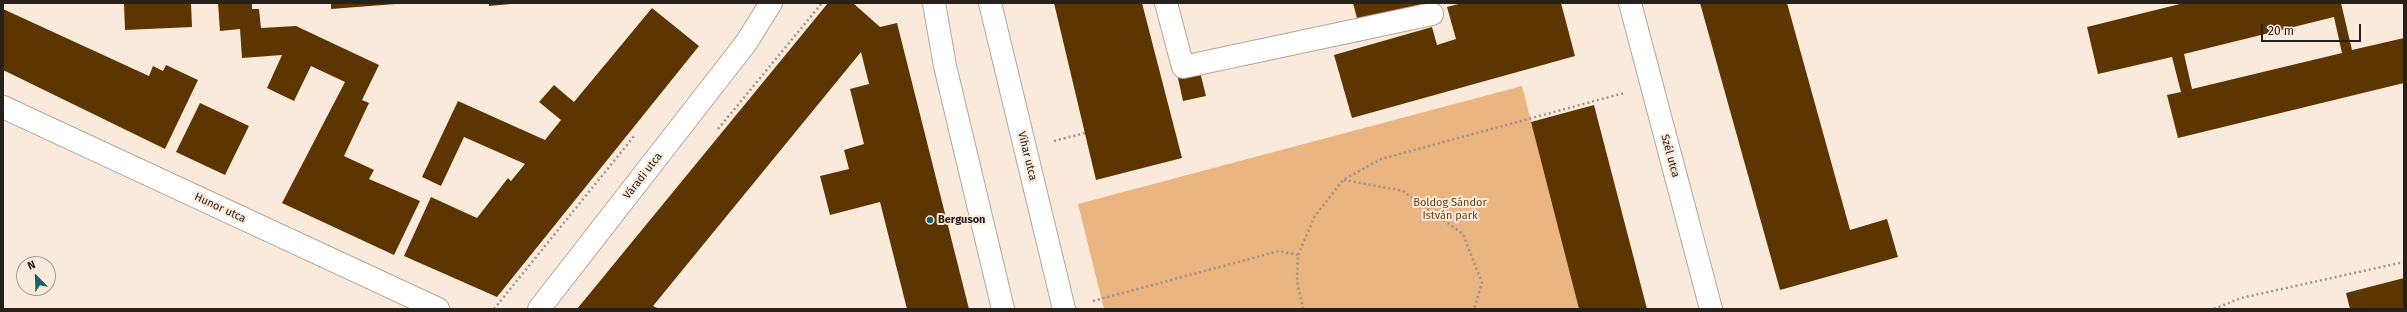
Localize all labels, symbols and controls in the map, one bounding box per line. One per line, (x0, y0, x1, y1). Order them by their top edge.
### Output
scale bar (2263, 16, 2363, 42)
text: 20 m (2268, 24, 2294, 38)
street label: Vihar utca (1015, 130, 1039, 182)
street label: Szél utca (1658, 133, 1682, 179)
street label: Váradi utca (621, 150, 665, 202)
street label: Hunor utca (192, 190, 248, 226)
park label: Boldog Sándor István park (1413, 196, 1487, 222)
place label: Berguson (938, 213, 985, 227)
marker: Berguson (925, 215, 935, 225)
north arrow (16, 256, 56, 296)
text: N (26, 258, 37, 273)

